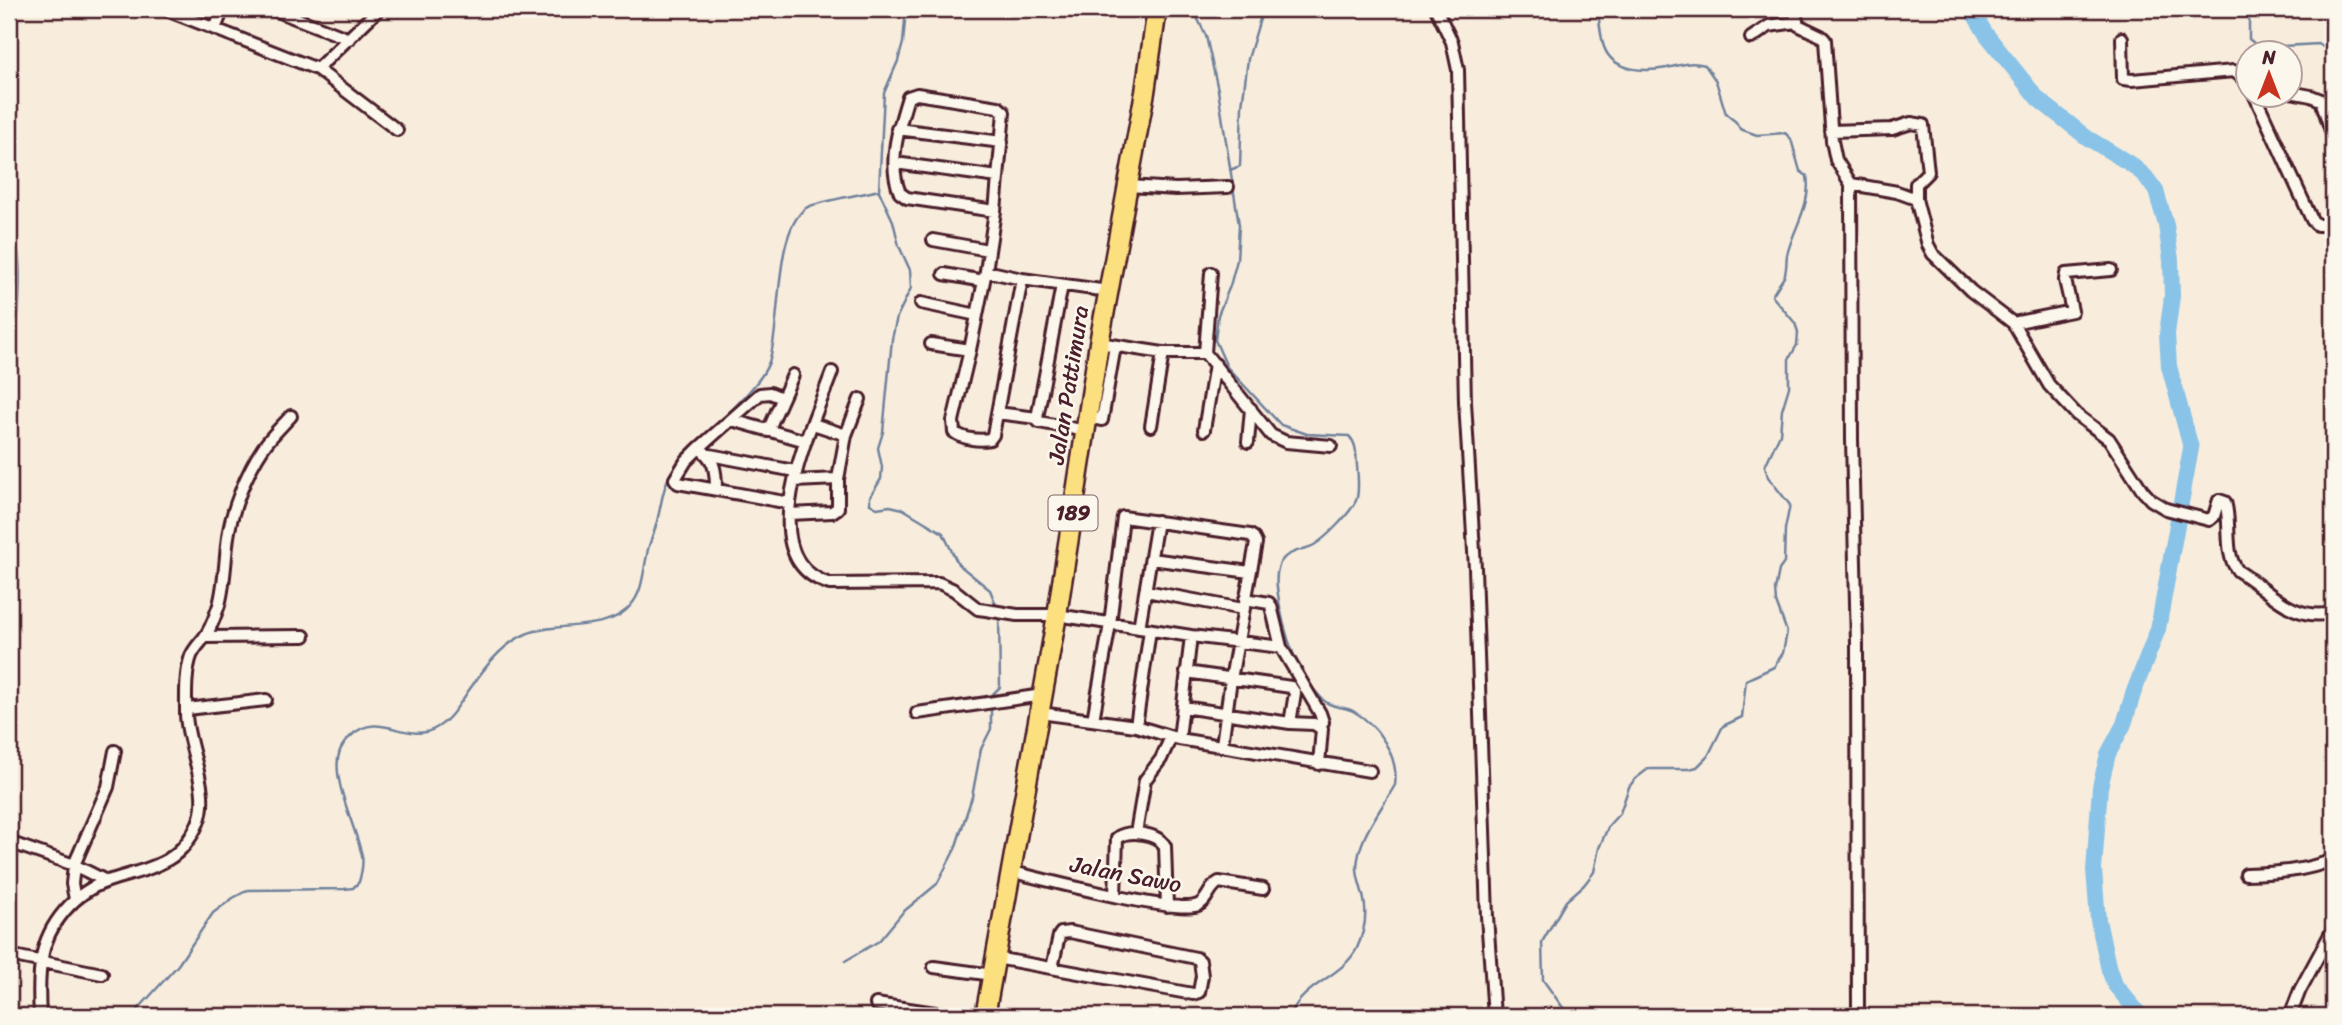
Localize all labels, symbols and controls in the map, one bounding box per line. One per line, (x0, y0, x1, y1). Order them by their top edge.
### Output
north arrow (2234, 38, 2304, 108)
text: N (2261, 41, 2276, 74)
street label: Jalan Pattimura (1036, 302, 1101, 468)
road number: 189 (1048, 496, 1098, 530)
street label: Jalan Sawo (1066, 843, 1185, 905)

